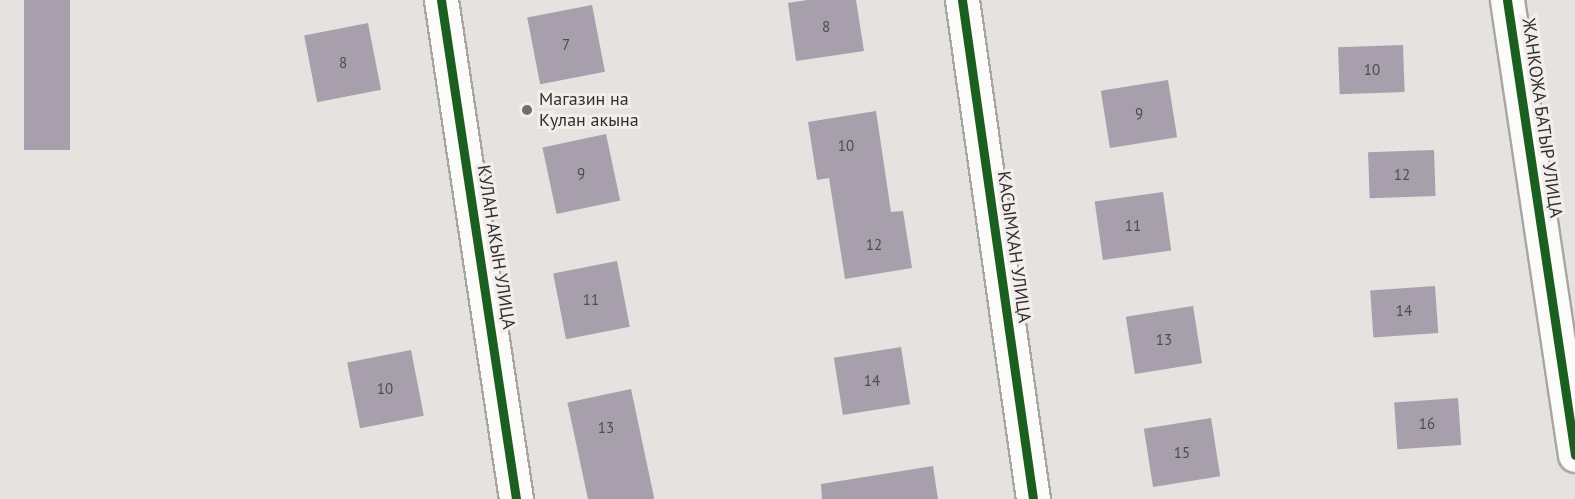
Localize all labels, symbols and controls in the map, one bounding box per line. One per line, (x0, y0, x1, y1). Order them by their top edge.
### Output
street label: ЖАНКОЖА БАТЫР УЛИЦА (1517, 16, 1567, 220)
house number: 8 (822, 18, 830, 36)
house number: 7 (562, 36, 570, 54)
house number: 8 (339, 54, 347, 72)
house number: 10 (1364, 61, 1380, 79)
place label: Магазин на Кулан акына (539, 89, 639, 132)
marker: Магазин на Кулан акына (520, 103, 534, 117)
house number: 9 (1135, 105, 1143, 123)
house number: 10 (838, 137, 854, 155)
street label: КУЛАН АКЫН УЛИЦА (472, 163, 520, 331)
house number: 9 (577, 165, 585, 183)
house number: 12 (1394, 166, 1410, 184)
street label: КАСЫМХАН УЛИЦА (993, 170, 1035, 324)
house number: 11 (1125, 217, 1141, 235)
house number: 12 (866, 236, 882, 254)
house number: 11 (583, 291, 599, 309)
house number: 14 (1396, 302, 1412, 320)
house number: 13 (1156, 331, 1172, 349)
house number: 14 (864, 372, 880, 390)
house number: 10 (377, 380, 393, 398)
house number: 16 (1419, 415, 1435, 433)
house number: 13 (598, 419, 614, 437)
house number: 15 (1174, 444, 1190, 462)

